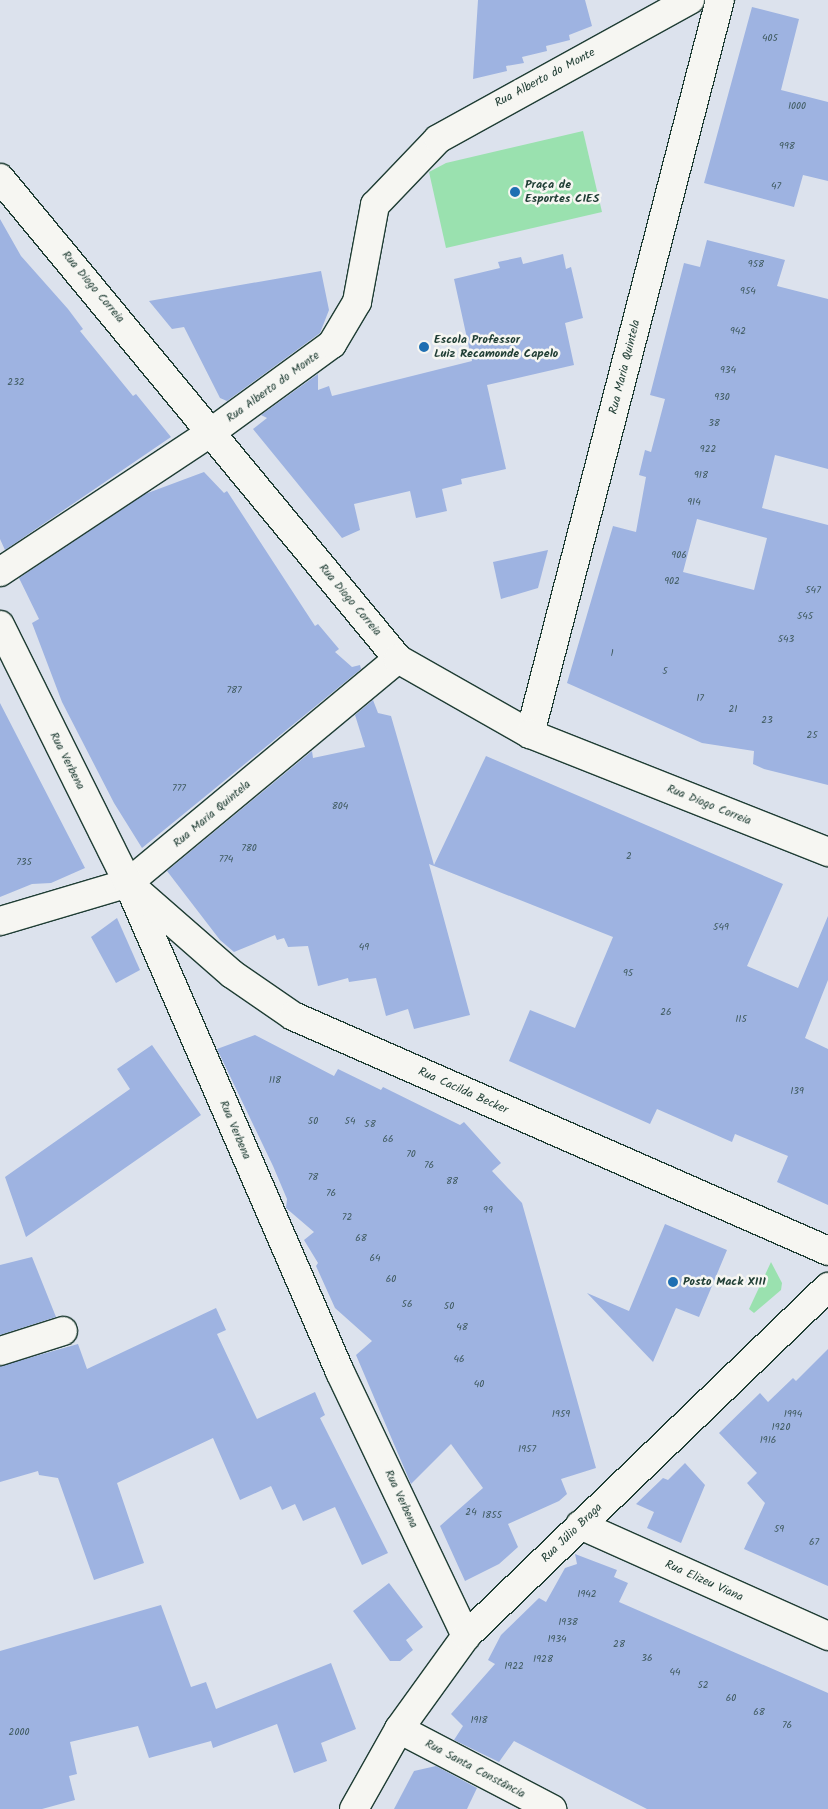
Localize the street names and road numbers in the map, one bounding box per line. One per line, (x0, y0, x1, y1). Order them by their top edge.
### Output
street label: Rua Alberto do Monte (492, 45, 598, 111)
street label: Rua Diogo Correia (59, 248, 127, 326)
street label: Rua Maria Quintela (606, 318, 644, 416)
street label: Rua Alberto do Monte (224, 348, 322, 426)
street label: Rua Diogo Correia (316, 561, 384, 639)
street label: Rua Verbena (46, 730, 88, 792)
street label: Rua Maria Quintela (170, 777, 254, 851)
street label: Rua Diogo Correia (665, 782, 753, 828)
street label: Rua Cacilda Becker (416, 1065, 510, 1117)
street label: Rua Verbena (216, 1098, 254, 1162)
street label: Rua Verbena (381, 1468, 421, 1530)
street label: Rua Júlio Braga (539, 1500, 605, 1566)
street label: Rua Elizeu Viana (663, 1557, 745, 1605)
street label: Rua Santa Constância (422, 1737, 528, 1801)

